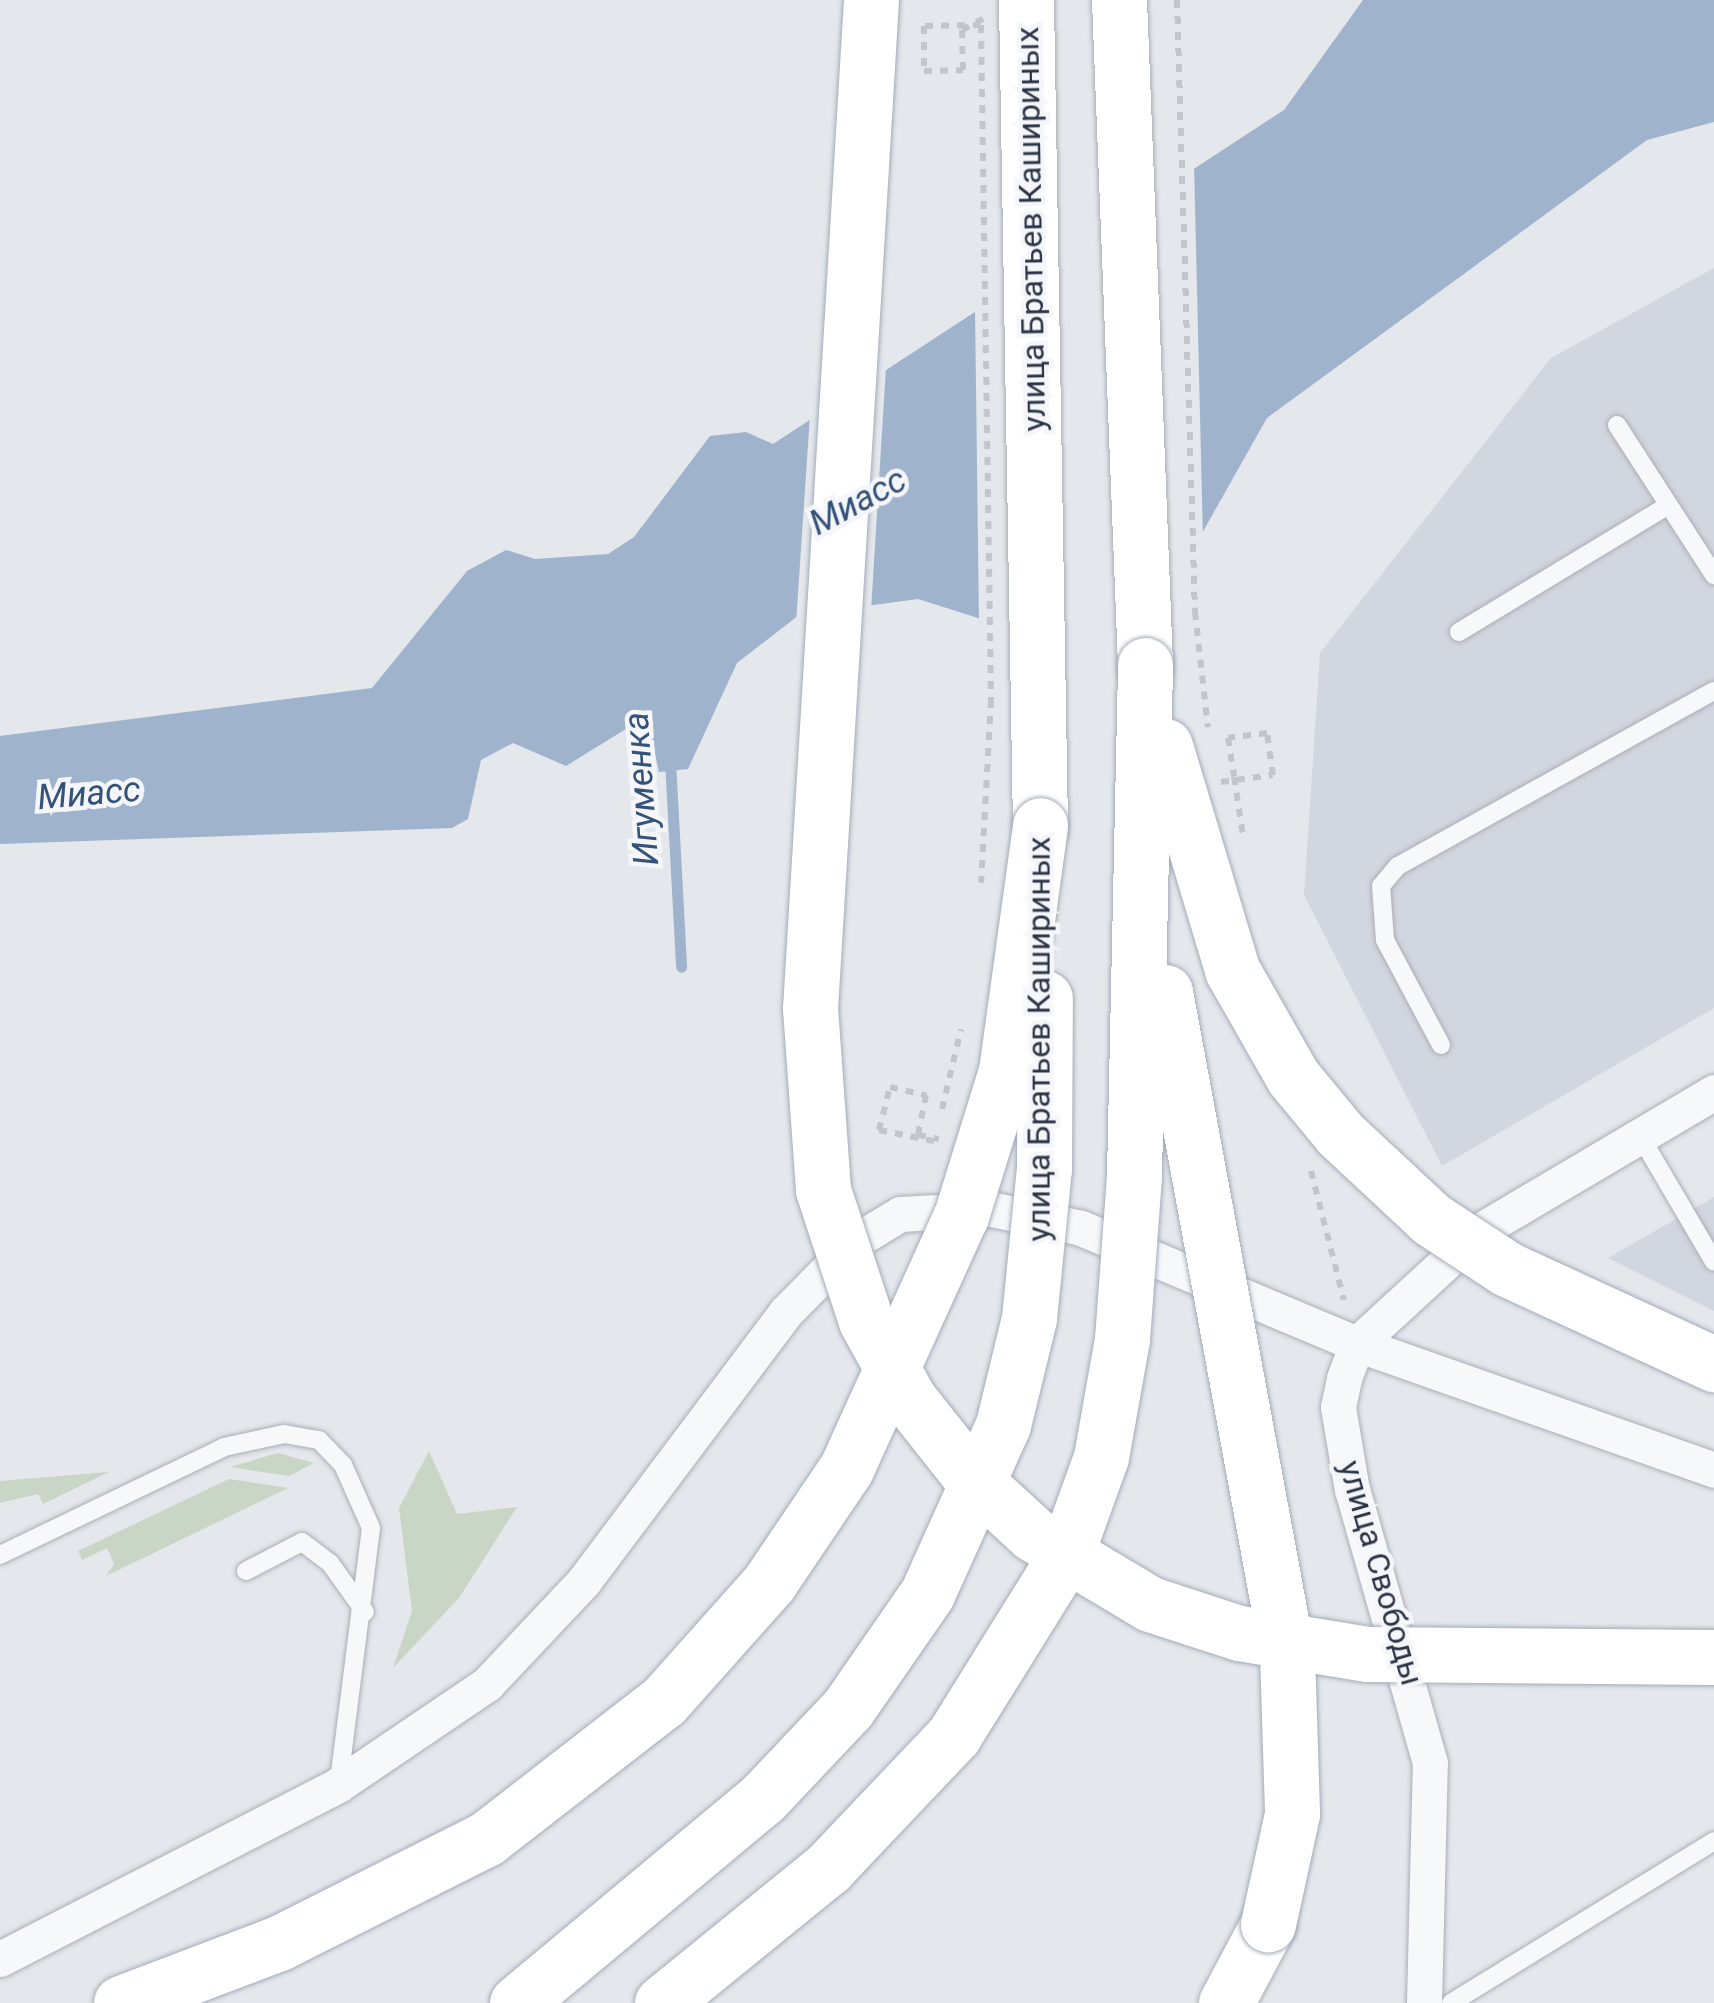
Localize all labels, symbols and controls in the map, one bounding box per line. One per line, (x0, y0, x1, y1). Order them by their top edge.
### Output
street label: улица Братьев Кашириных (1008, 26, 1054, 432)
water label: Миасс (803, 459, 913, 545)
water label: Игуменка (616, 711, 668, 867)
water label: Миасс (36, 769, 142, 819)
street label: улица Братьев Кашириных (1020, 837, 1058, 1241)
street label: улица Свободы (1331, 1456, 1431, 1690)

